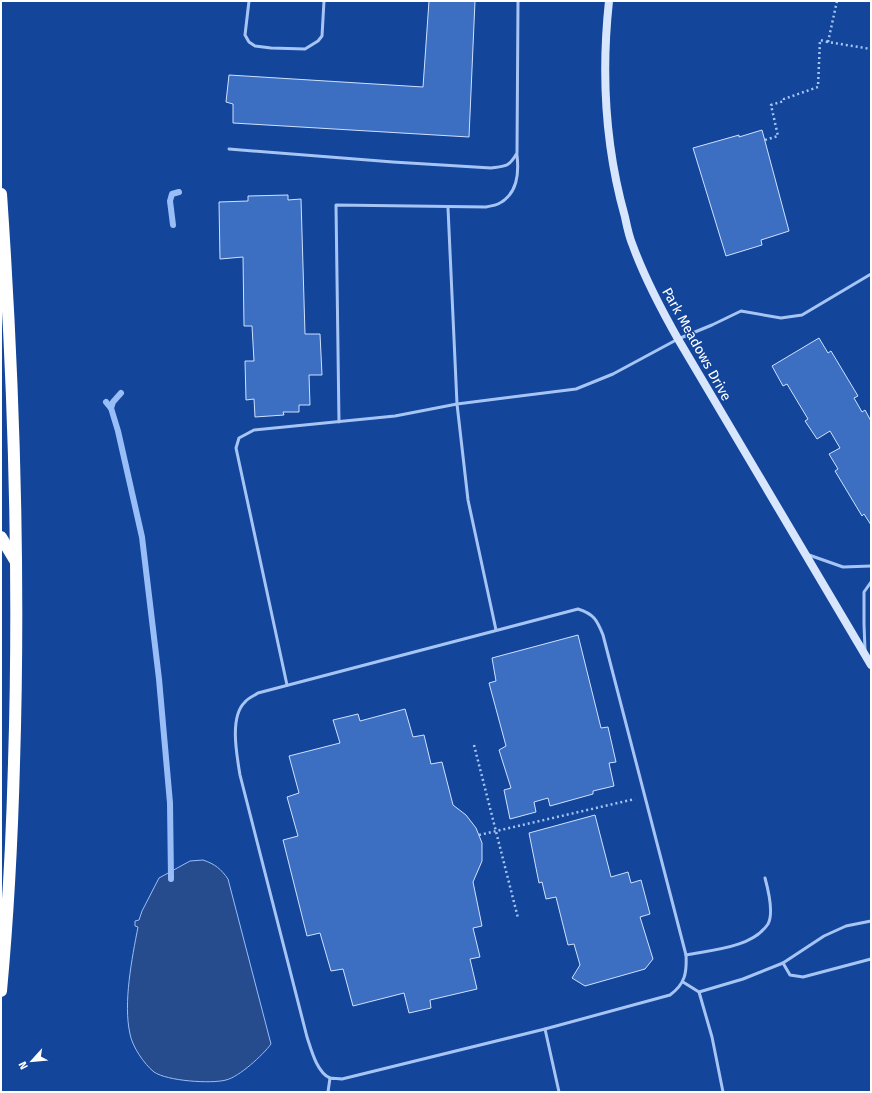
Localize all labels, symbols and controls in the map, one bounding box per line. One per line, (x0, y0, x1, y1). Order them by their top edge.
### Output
street label: Park Meadows Drive (658, 285, 735, 404)
north arrow (12, 1041, 52, 1081)
text: N (16, 1059, 31, 1072)

